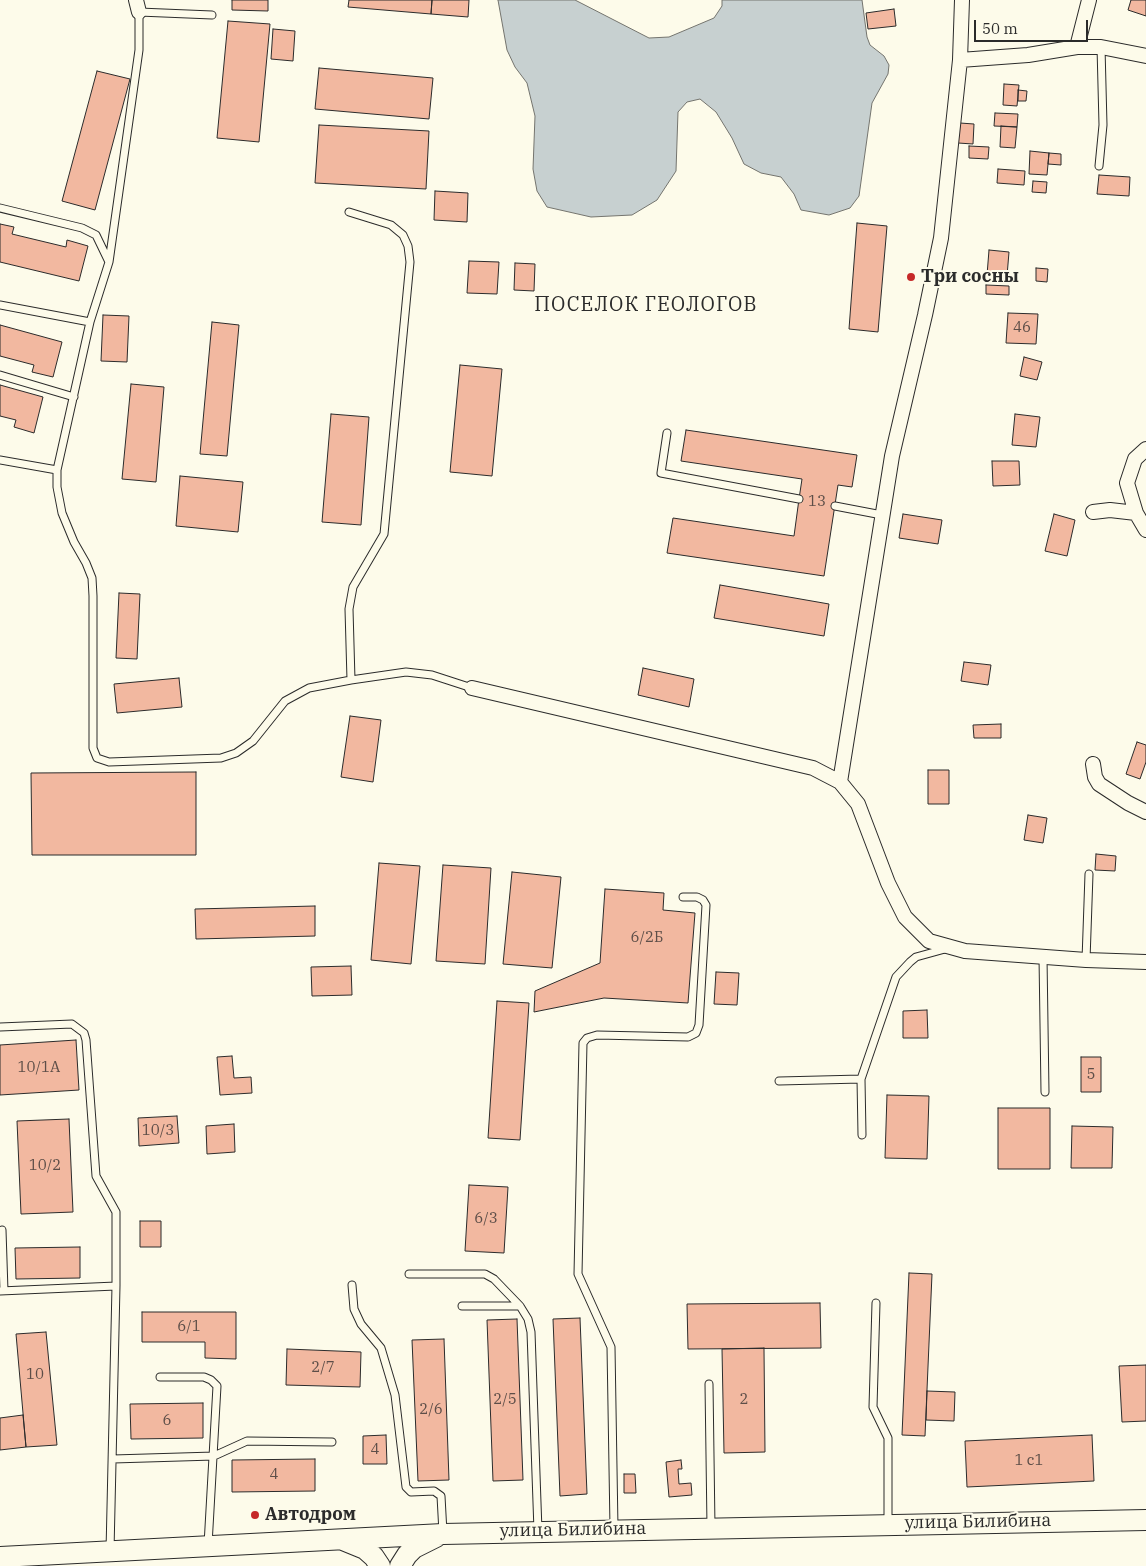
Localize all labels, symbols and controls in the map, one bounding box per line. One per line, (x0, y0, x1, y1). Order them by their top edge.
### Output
scale bar (976, 10, 1090, 42)
text: 50 m (982, 19, 1018, 38)
place label: Три сосны (921, 266, 1019, 288)
marker: Три сосны (905, 271, 917, 283)
district label: ПОСЕЛОК ГЕОЛОГОВ (532, 293, 760, 317)
house number: 46 (1013, 319, 1031, 337)
house number: 13 (808, 493, 826, 511)
house number: 6/2Б (631, 929, 663, 947)
house number: 10/1А (18, 1059, 60, 1077)
house number: 5 (1087, 1066, 1095, 1084)
house number: 10/3 (142, 1122, 174, 1140)
house number: 10/2 (29, 1157, 61, 1175)
house number: 6/3 (474, 1210, 498, 1228)
house number: 6/1 (177, 1318, 201, 1336)
house number: 2/7 (311, 1359, 335, 1377)
house number: 10 (26, 1366, 44, 1384)
house number: 2/5 (493, 1391, 517, 1409)
house number: 2 (740, 1391, 748, 1409)
house number: 2/6 (419, 1401, 443, 1419)
house number: 6 (163, 1412, 171, 1430)
house number: 4 (371, 1441, 379, 1459)
house number: 1 с1 (1014, 1452, 1044, 1470)
house number: 4 (270, 1466, 278, 1484)
place label: Автодром (265, 1504, 356, 1526)
marker: Автодром (249, 1509, 261, 1521)
street label: улица Билибина (904, 1510, 1052, 1534)
street label: улица Билибина (499, 1518, 647, 1542)

